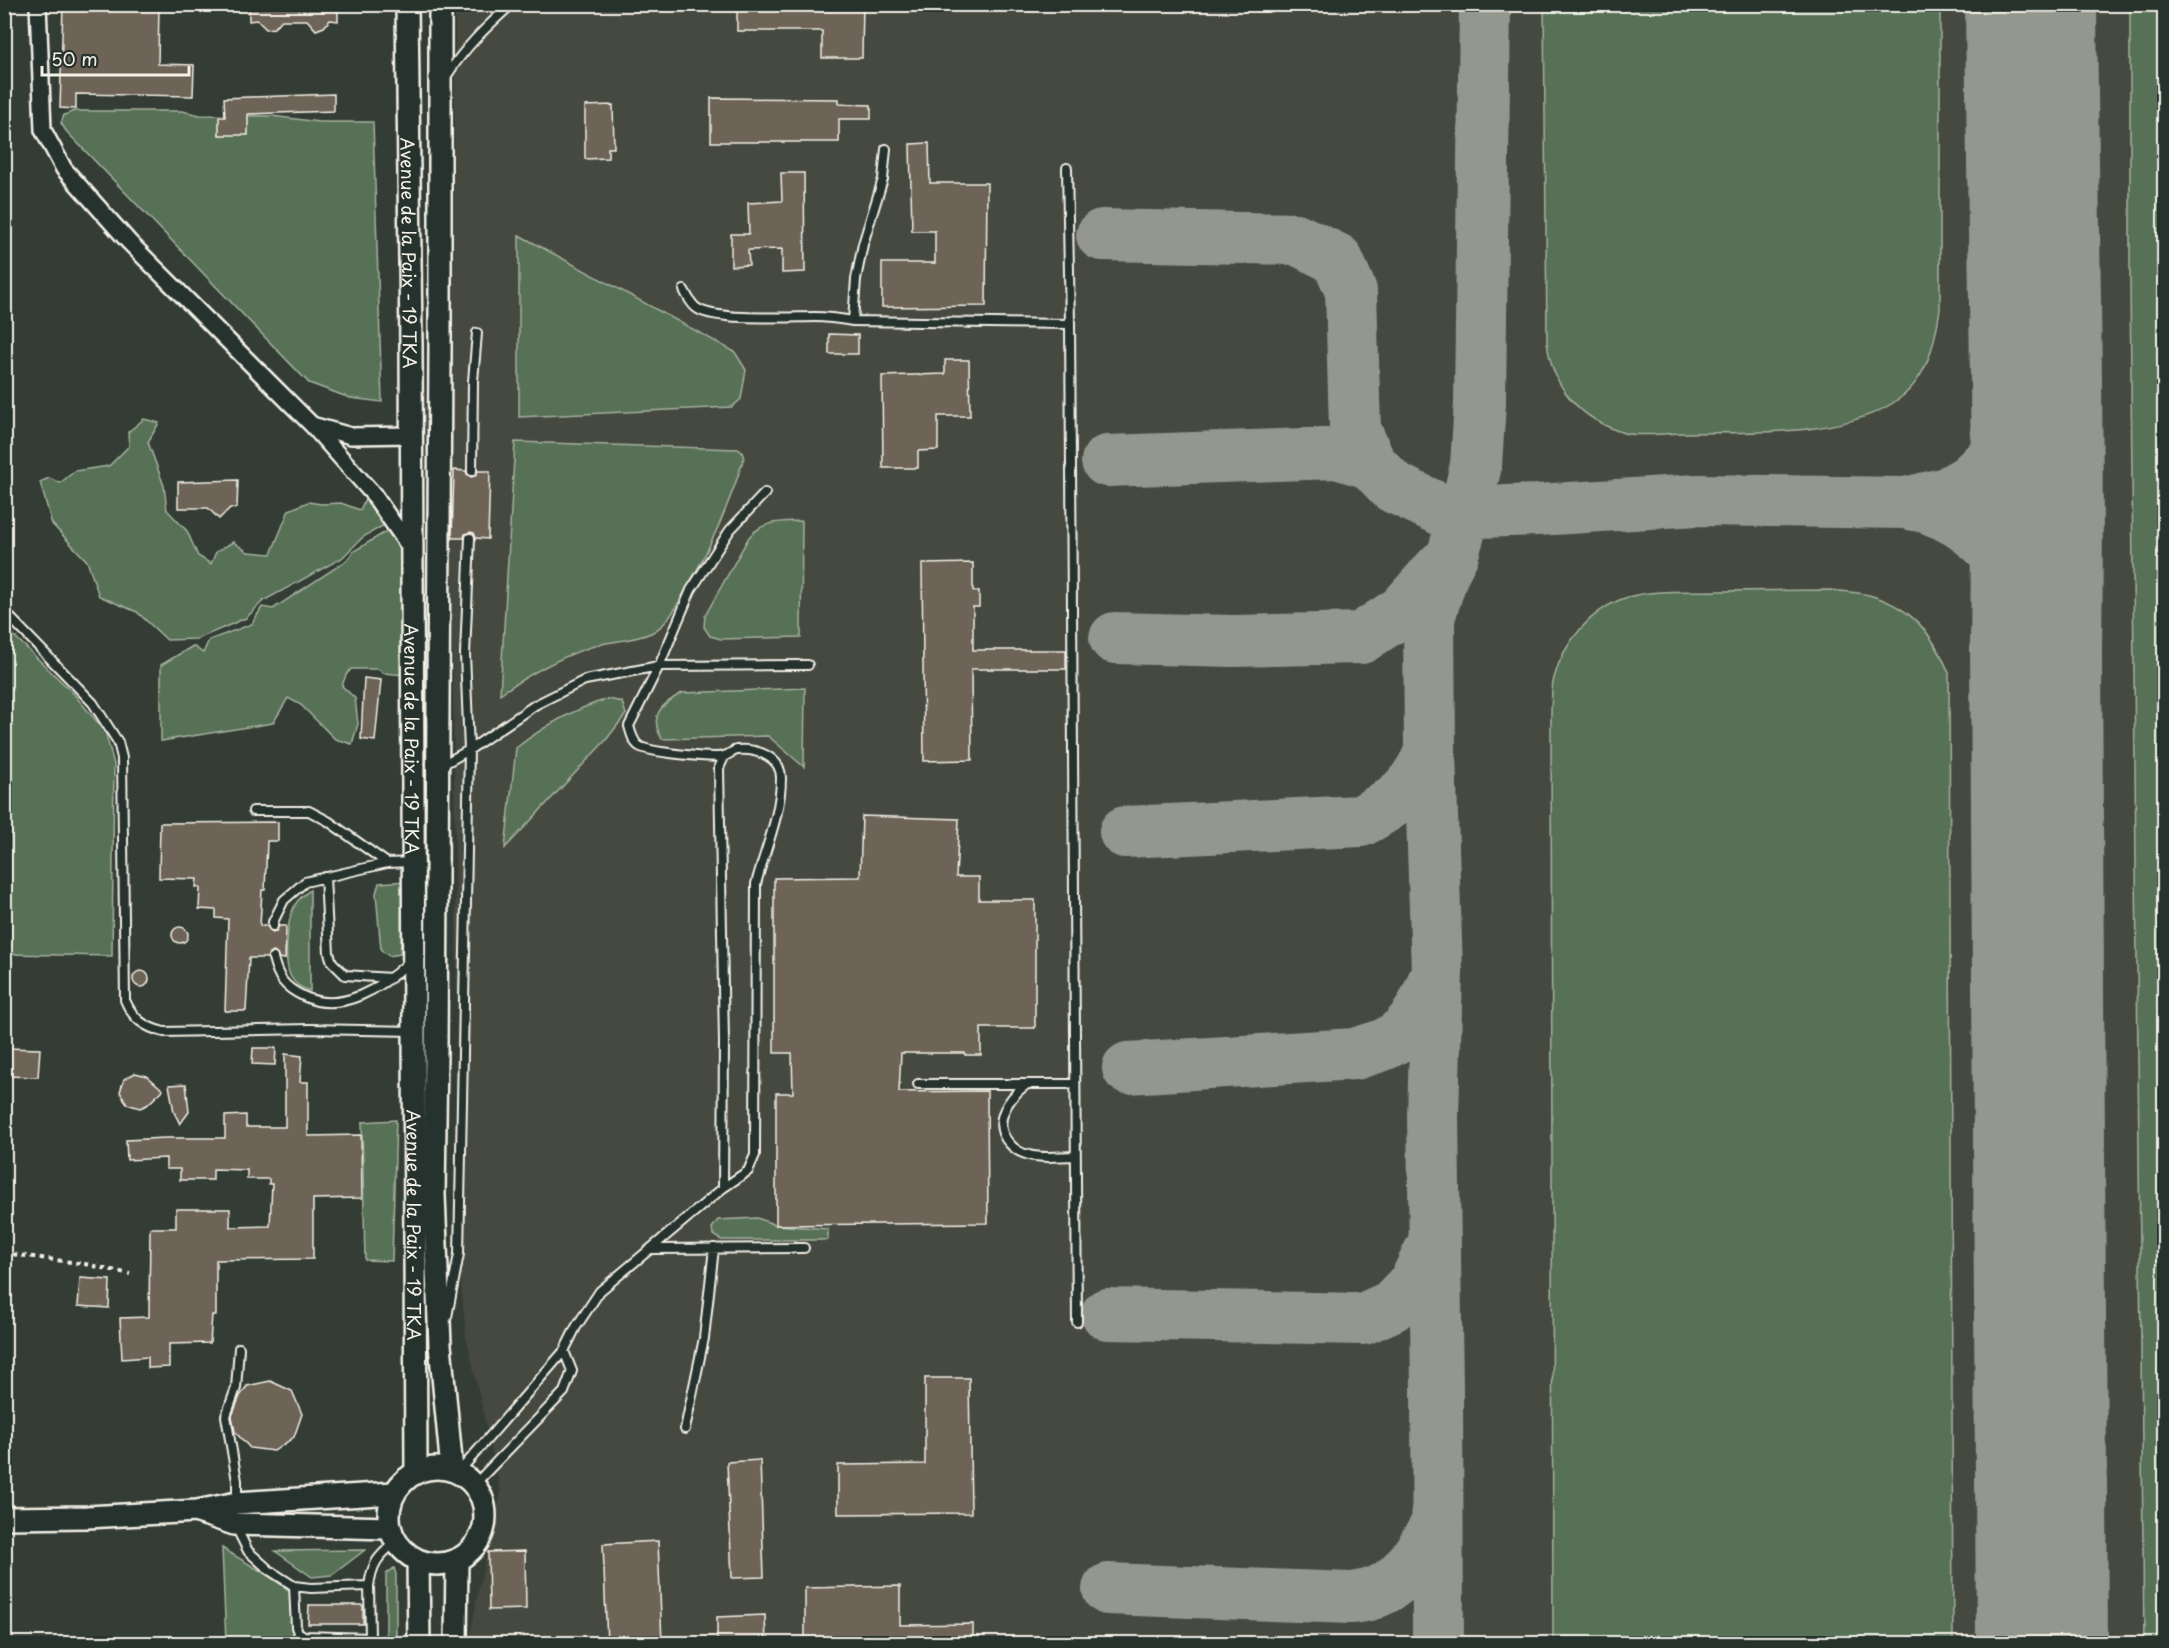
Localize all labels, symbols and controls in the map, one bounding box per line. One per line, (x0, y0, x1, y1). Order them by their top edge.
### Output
scale bar (42, 39, 189, 77)
text: 50 m (51, 45, 98, 72)
street label: Avenue de la Paix - 19 TKA (395, 137, 425, 369)
street label: Avenue de la Paix - 19 TKA (399, 623, 427, 855)
street label: Avenue de la Paix - 19 TKA (401, 1109, 429, 1341)

